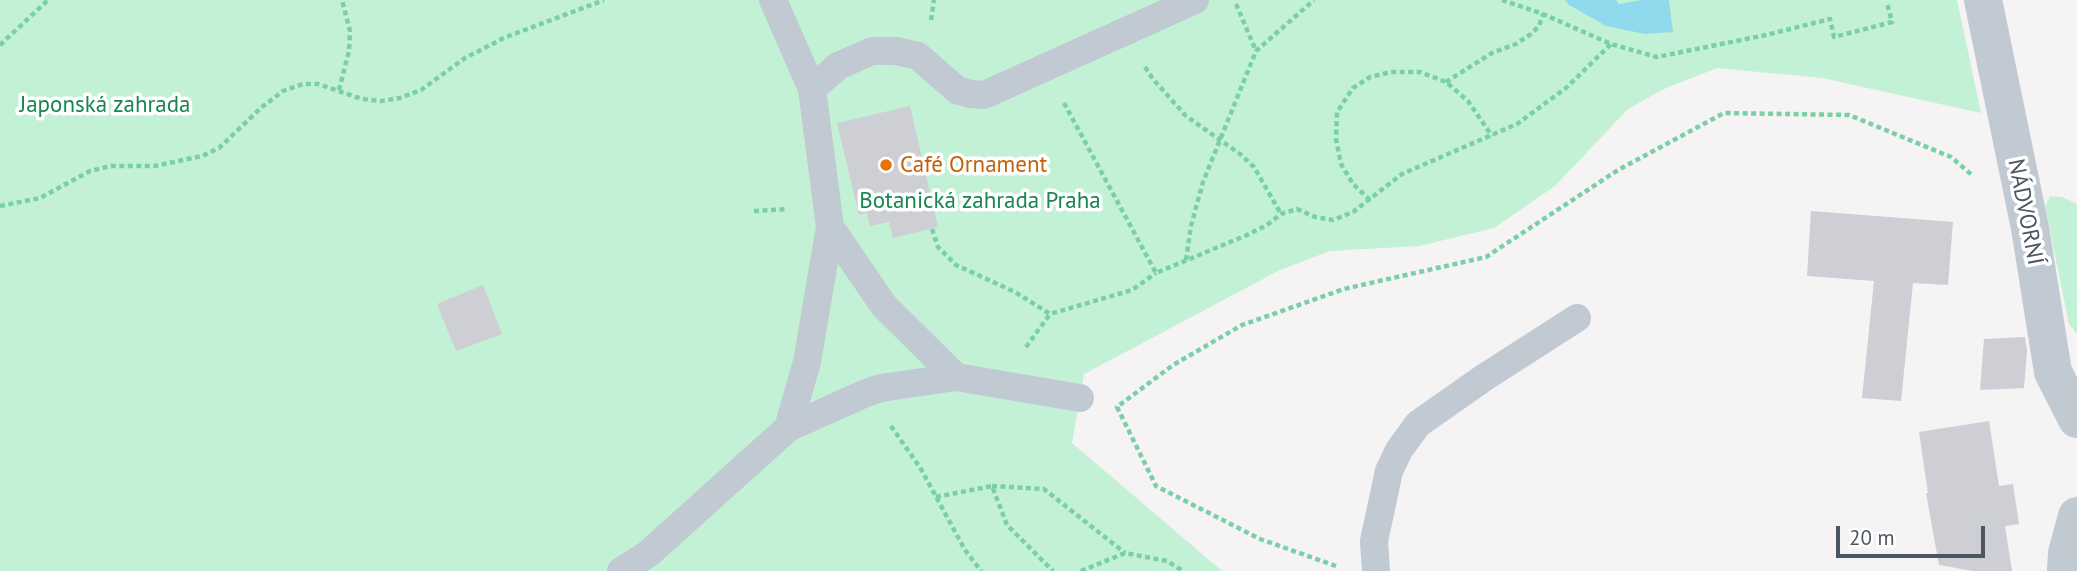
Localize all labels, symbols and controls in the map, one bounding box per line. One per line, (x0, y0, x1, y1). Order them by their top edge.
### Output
park label: Japonská zahrada (20, 91, 190, 119)
place label: Café Ornament (900, 151, 1047, 179)
marker: Café Ornament (878, 157, 894, 173)
street label: NÁDVORNÍ (2001, 157, 2049, 267)
park label: Botanická zahrada Praha (859, 187, 1101, 215)
scale bar (1839, 512, 1988, 556)
text: 20 m (1849, 524, 1895, 551)

